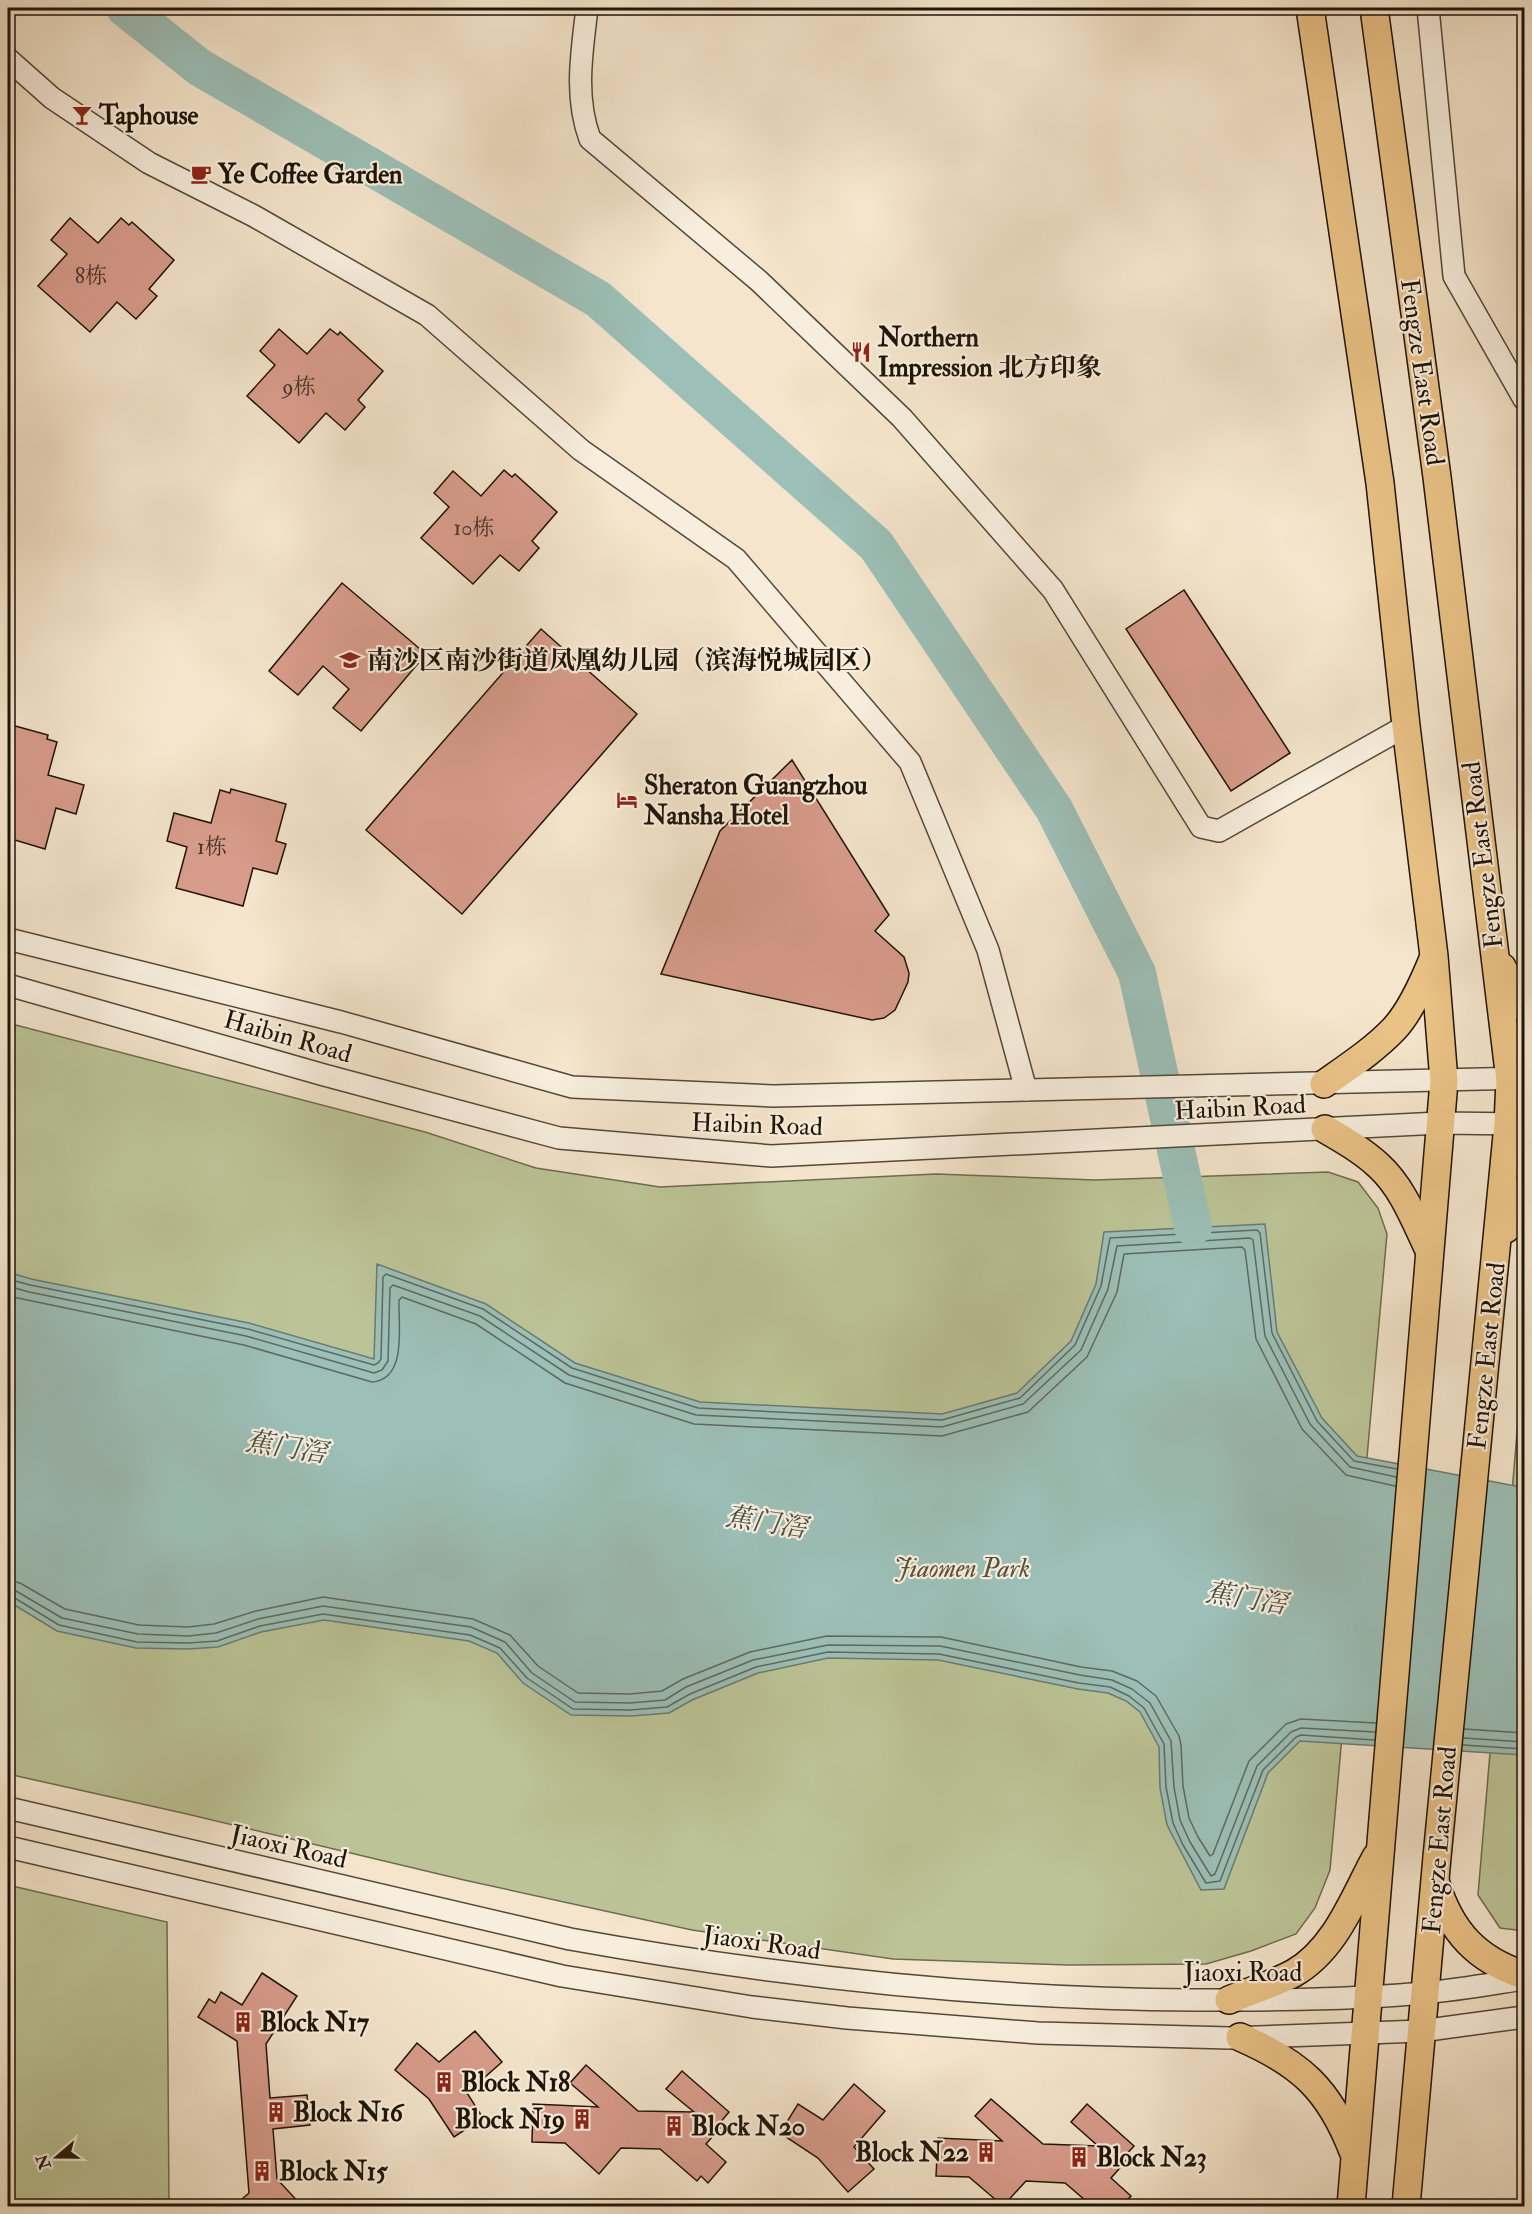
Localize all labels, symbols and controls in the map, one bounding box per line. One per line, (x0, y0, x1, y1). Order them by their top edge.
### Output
place label: Taphouse (98, 100, 199, 133)
bar icon: Taphouse (70, 103, 94, 127)
place label: Ye Coffee Garden (217, 159, 403, 191)
cafe icon: Ye Coffee Garden (189, 162, 213, 186)
house number: 8栋 (75, 262, 107, 290)
street label: Fengze East Road (1393, 277, 1451, 468)
place label: Northern Impression 北方印象 (877, 322, 1102, 385)
restaurant icon: Northern Impression 北方印象 (849, 340, 873, 364)
house number: 9栋 (280, 373, 316, 401)
house number: 10栋 (453, 514, 495, 542)
place label: 南沙区南沙街道凤凰幼儿园（滨海悦城园区） (367, 645, 887, 677)
school or university icon: 南沙区南沙街道凤凰幼儿园（滨海悦城园区） (338, 648, 362, 672)
street label: Fengze East Road (1456, 759, 1510, 950)
place label: Sheraton Guangzhou Nansha Hotel (643, 770, 868, 832)
hotel icon: Sheraton Guangzhou Nansha Hotel (615, 788, 639, 812)
house number: 1栋 (197, 833, 227, 861)
street label: Haibin Road (220, 1003, 356, 1071)
street label: Haibin Road (1173, 1089, 1307, 1127)
street label: Haibin Road (691, 1107, 823, 1143)
street label: Fengze East Road (1461, 1261, 1513, 1451)
water label: 蕉门滘 (243, 1425, 332, 1471)
water label: 蕉门滘 (723, 1500, 812, 1546)
park label: Jiaomen Park (894, 1553, 1030, 1585)
water label: 蕉门滘 (1203, 1576, 1292, 1622)
street label: Fengze East Road (1416, 1745, 1464, 1935)
street label: Jiaoxi Road (226, 1818, 350, 1876)
street label: Jiaoxi Road (700, 1919, 823, 1967)
street label: Jiaoxi Road (1183, 1957, 1302, 1989)
place label: Block N17 (260, 2007, 369, 2039)
building icon: Block N17 (231, 2010, 255, 2034)
place label: Block N18 (461, 2067, 570, 2099)
building icon: Block N18 (432, 2070, 456, 2094)
place label: Block N16 (293, 2097, 405, 2129)
building icon: Block N16 (264, 2100, 288, 2124)
place label: Block N19 (455, 2104, 565, 2136)
building icon: Block N19 (570, 2107, 594, 2131)
place label: Block N20 (691, 2111, 805, 2143)
building icon: Block N20 (662, 2114, 686, 2138)
north arrow (27, 2127, 87, 2187)
place label: Block N22 (855, 2137, 969, 2169)
building icon: Block N22 (974, 2140, 998, 2164)
place label: Block N23 (1096, 2142, 1207, 2174)
building icon: Block N23 (1067, 2145, 1091, 2169)
text: N (32, 2151, 56, 2173)
place label: Block N15 (279, 2156, 388, 2188)
building icon: Block N15 (250, 2159, 274, 2183)

